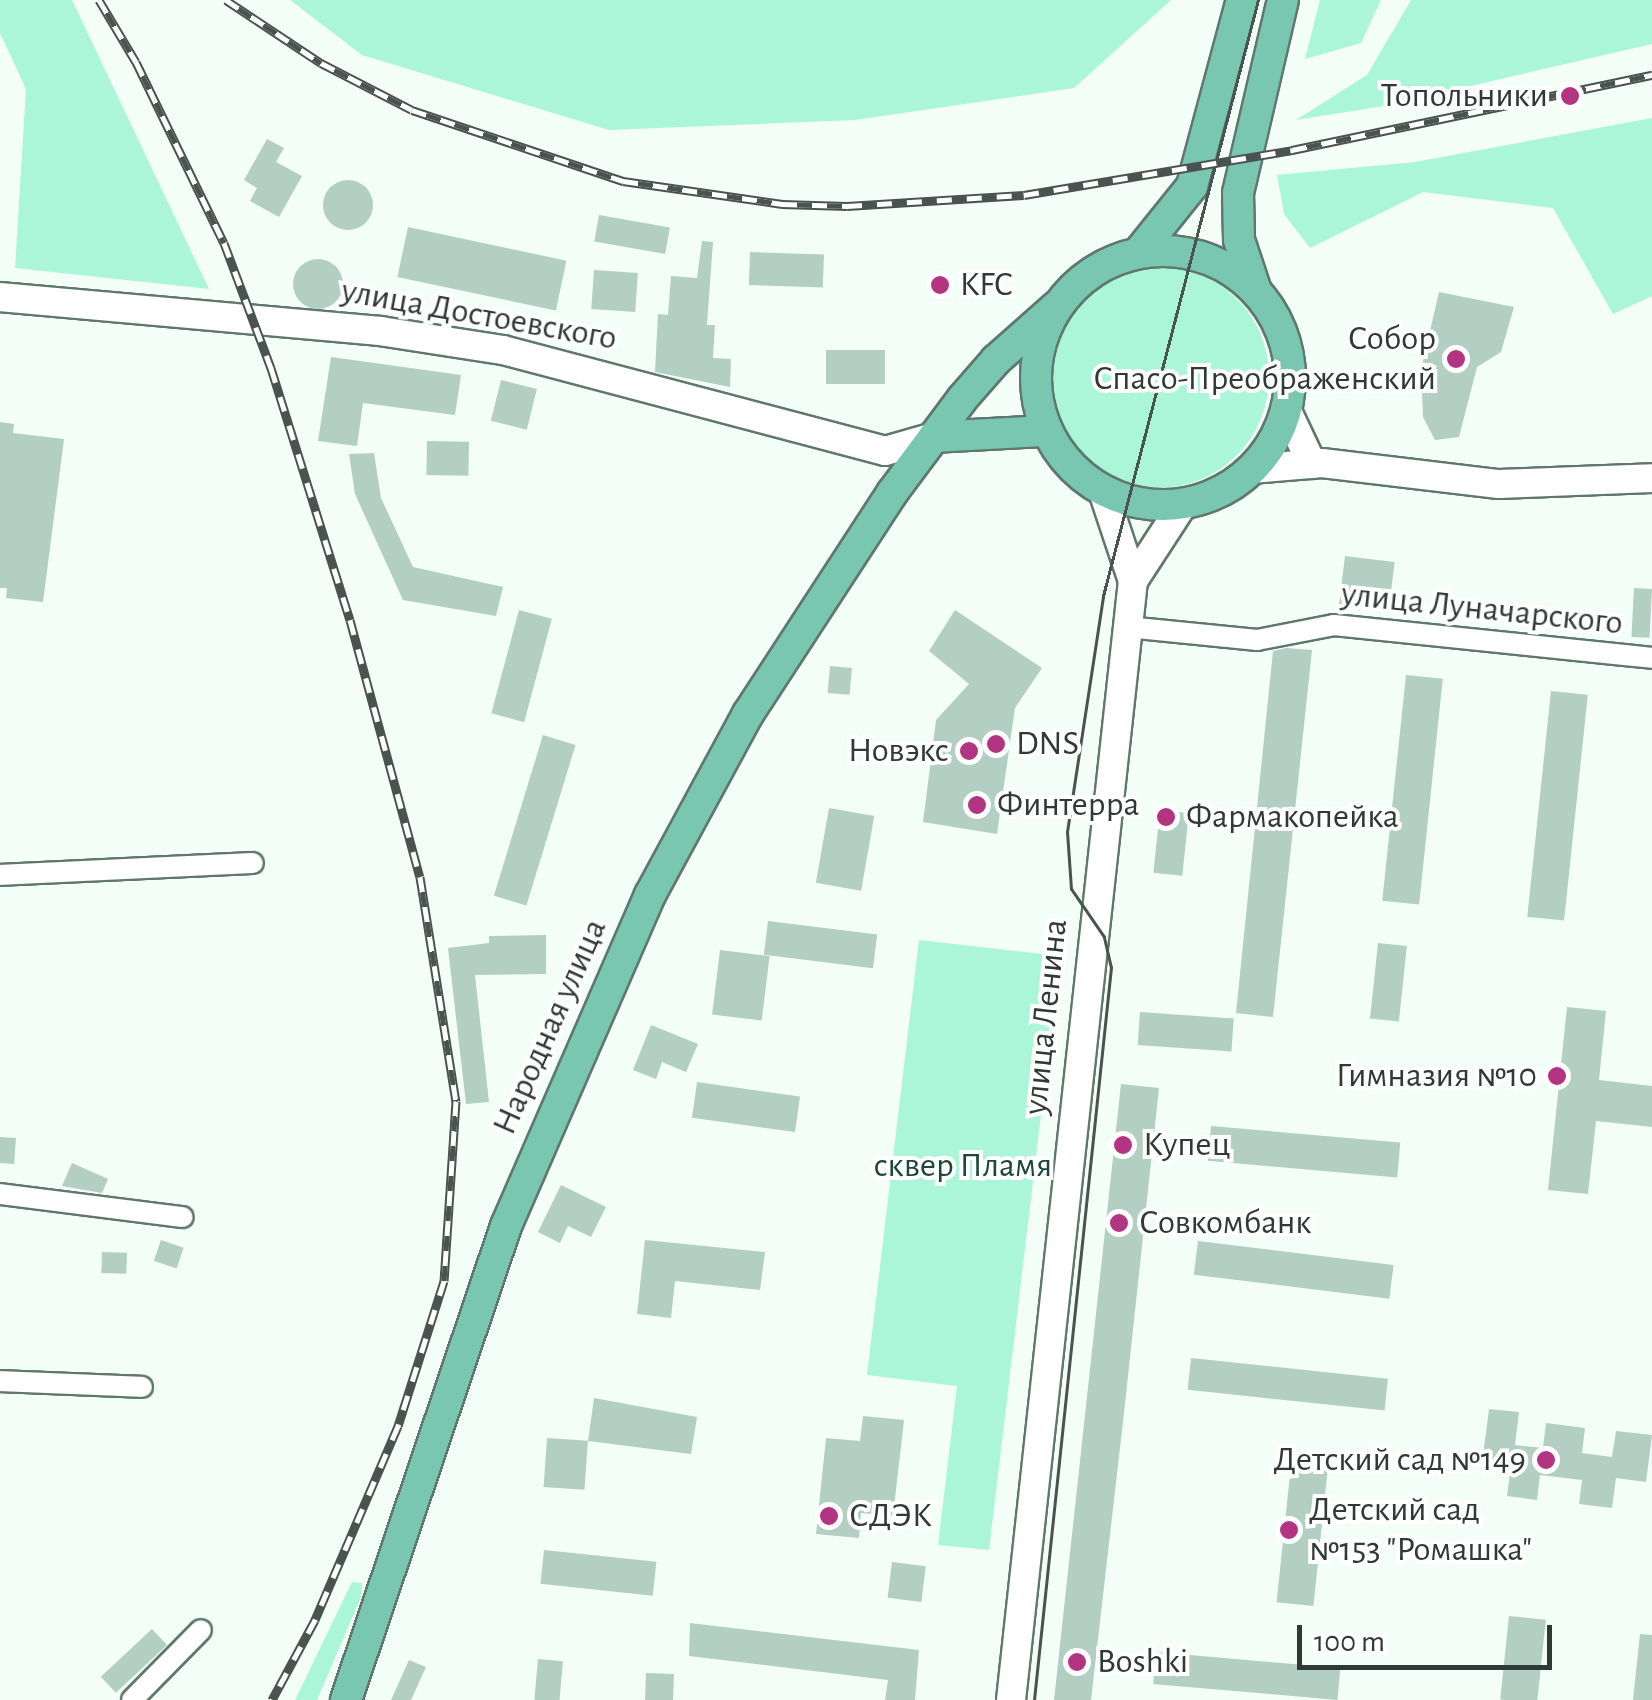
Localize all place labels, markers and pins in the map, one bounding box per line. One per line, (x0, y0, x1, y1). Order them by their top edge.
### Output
place label: Топольники (1381, 75, 1548, 117)
marker: Топольники (1557, 83, 1583, 109)
place label: KFC (960, 264, 1012, 306)
marker: KFC (929, 274, 951, 296)
place label: Собор Спасо-Преображенский (1093, 318, 1436, 400)
marker: Собор Спасо-Преображенский (1445, 348, 1467, 370)
place label: DNS (1016, 723, 1079, 765)
place label: Новэкс (848, 730, 949, 772)
marker: DNS (985, 733, 1007, 755)
marker: Новэкс (958, 740, 980, 762)
place label: Финтерра (997, 784, 1139, 826)
marker: Финтерра (966, 794, 988, 816)
place label: Фармакопейка (1186, 796, 1399, 838)
marker: Фармакопейка (1155, 806, 1177, 828)
place label: Гимназия №10 (1336, 1055, 1537, 1097)
marker: Гимназия №10 (1546, 1065, 1568, 1087)
place label: Купец (1143, 1124, 1231, 1166)
marker: Купец (1112, 1134, 1134, 1156)
place label: Совкомбанк (1139, 1202, 1311, 1244)
marker: Совкомбанк (1108, 1212, 1130, 1234)
place label: Детский сад №149 (1273, 1439, 1526, 1481)
marker: Детский сад №149 (1535, 1449, 1557, 1471)
place label: Детский сад №153 "Ромашка" (1309, 1489, 1532, 1571)
place label: СДЭК (849, 1495, 932, 1537)
marker: СДЭК (818, 1505, 840, 1527)
marker: Детский сад №153 "Ромашка" (1278, 1519, 1300, 1541)
place label: Boshki (1097, 1641, 1188, 1683)
marker: Boshki (1066, 1651, 1088, 1673)

